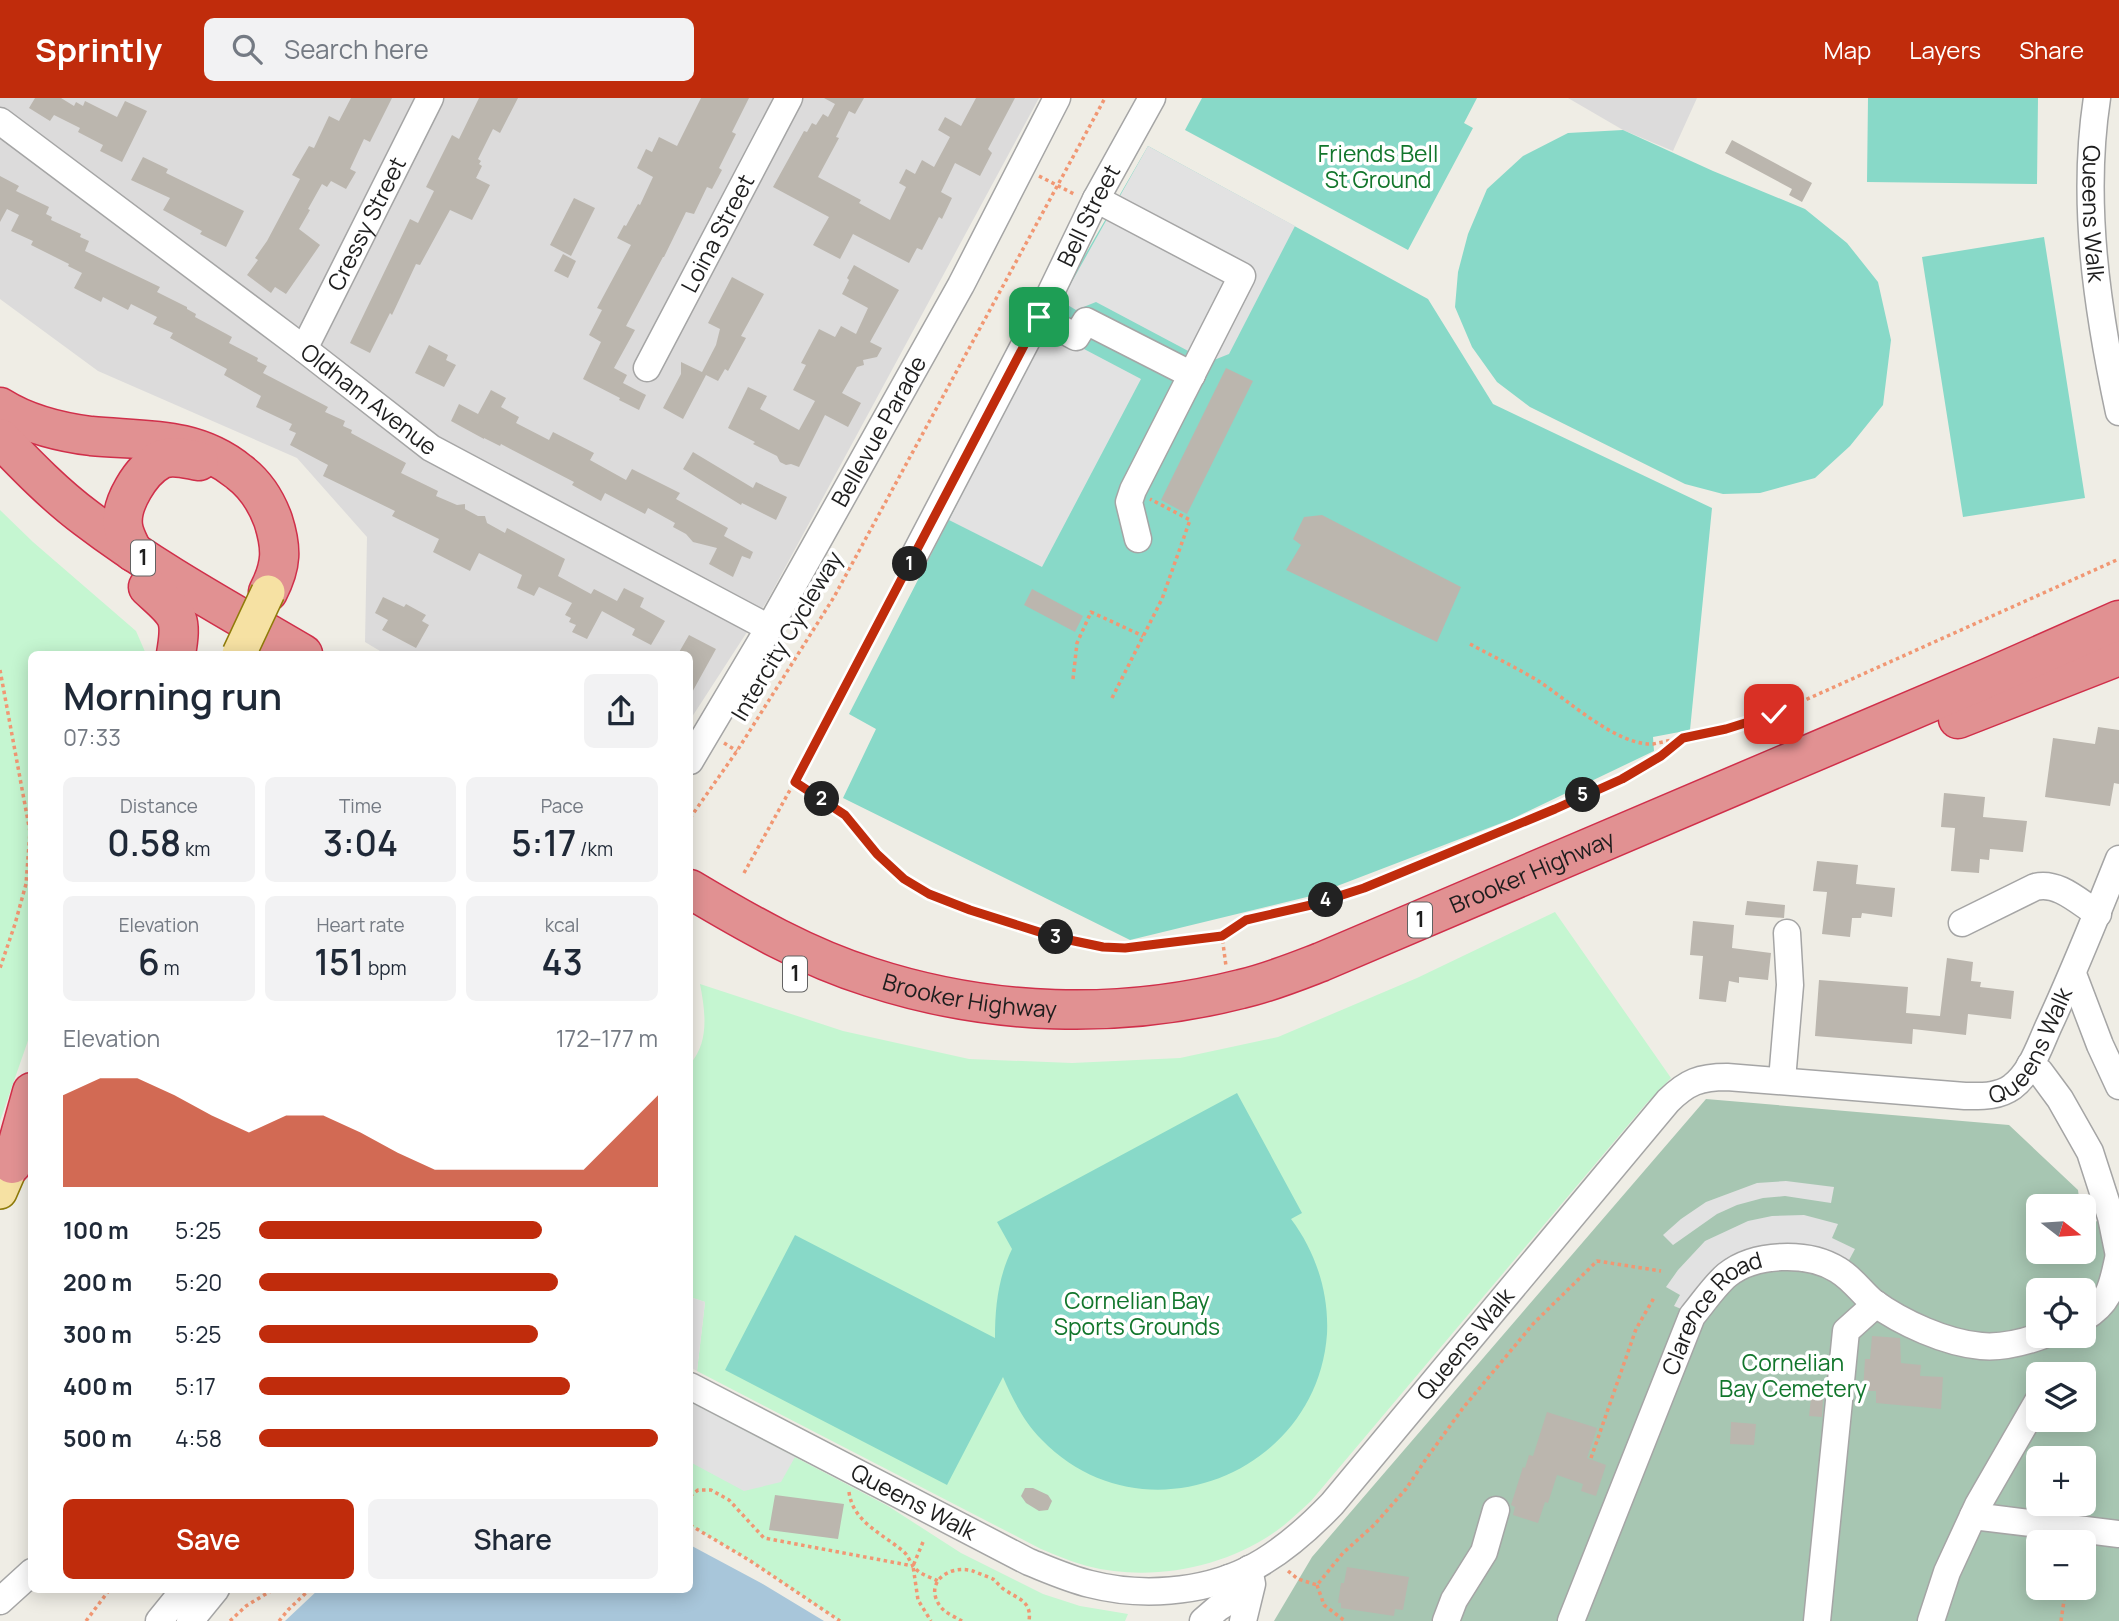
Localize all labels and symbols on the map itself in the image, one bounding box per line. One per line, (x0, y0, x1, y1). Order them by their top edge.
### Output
park label: Friends Bell St Ground (1318, 137, 1438, 195)
street label: Queens Walk (2075, 144, 2113, 284)
street label: Cressy Street (319, 151, 413, 296)
street label: Bell Street (1049, 158, 1127, 271)
street label: Loina Street (673, 168, 761, 298)
pin (1009, 287, 1069, 347)
street label: Oldham Avenue (294, 335, 444, 462)
street label: Bellevue Parade (823, 350, 933, 512)
road number: 1 (131, 540, 155, 575)
street label: Intercity Cycleway (723, 545, 849, 726)
pin: 1 (892, 546, 928, 582)
pin (1744, 684, 1804, 744)
pin: 5 (1566, 778, 1600, 812)
pin: 2 (804, 782, 840, 816)
street label: Brooker Highway (1444, 822, 1619, 920)
pin: 4 (1308, 882, 1344, 918)
road number: 1 (1408, 902, 1432, 938)
pin: 3 (1038, 920, 1074, 954)
road number: 1 (783, 956, 807, 992)
street label: Brooker Highway (879, 965, 1058, 1024)
street label: Queens Walk (1985, 982, 2079, 1110)
north arrow (2026, 1194, 2096, 1264)
street label: Clarence Road (1653, 1243, 1765, 1379)
street label: Queens Walk (1408, 1280, 1521, 1406)
park label: Cornelian Bay Sports Grounds (1054, 1284, 1220, 1342)
park label: Cornelian Bay Cemetery (1719, 1346, 1867, 1404)
street label: Queens Walk (846, 1455, 983, 1547)

